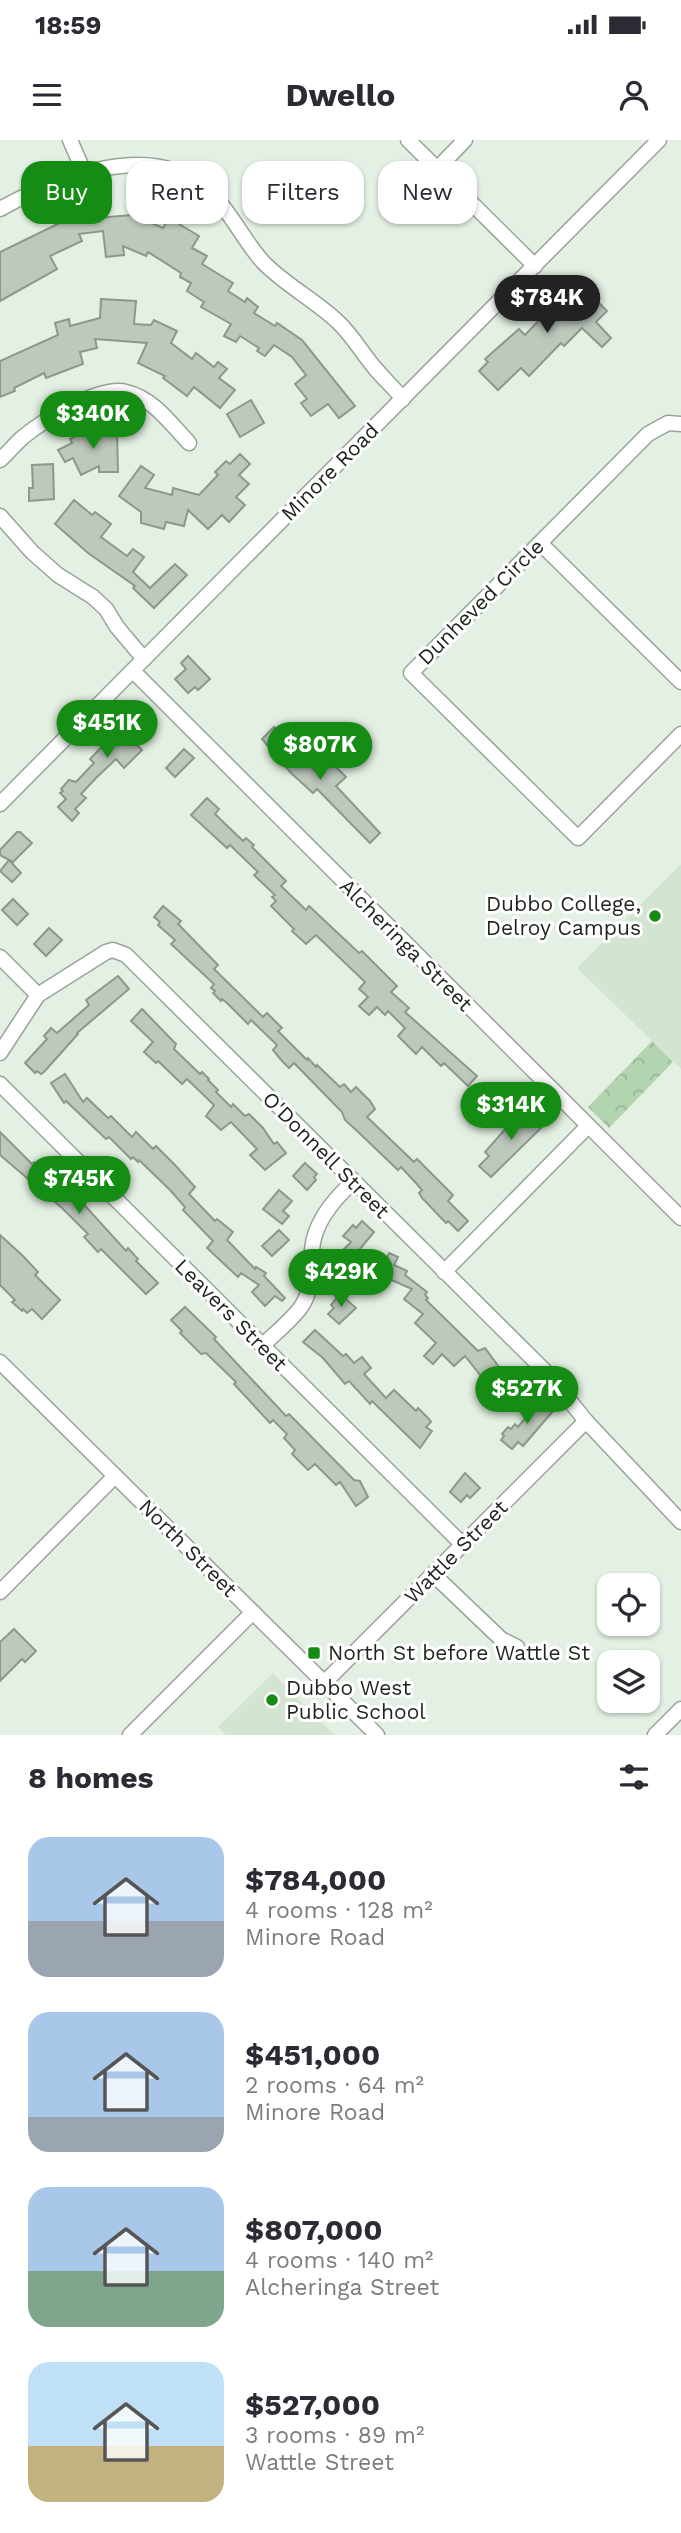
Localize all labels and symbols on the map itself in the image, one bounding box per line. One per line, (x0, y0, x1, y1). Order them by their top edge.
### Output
pin: $784K (498, 276, 596, 335)
pin: $340K (44, 392, 142, 451)
street label: Minore Road (276, 418, 384, 526)
street label: Dunheved Circle (412, 533, 549, 670)
pin: $451K (58, 700, 156, 760)
pin: $807K (271, 722, 369, 782)
street label: Alcheringa Street (335, 873, 478, 1016)
place label: Dubbo College, Delroy Campus (486, 891, 641, 940)
marker: Dubbo College, Delroy Campus (647, 908, 663, 924)
pin: $314K (462, 1082, 560, 1142)
street label: O'Donnell Street (258, 1086, 395, 1223)
pin: $745K (30, 1156, 128, 1216)
pin: $429K (292, 1250, 390, 1309)
street label: Leavers Street (170, 1253, 293, 1376)
pin: $527K (478, 1366, 576, 1426)
street label: North Street (134, 1494, 243, 1602)
street label: Wattle Street (399, 1495, 513, 1609)
place label: North St before Wattle St (328, 1640, 590, 1665)
marker: North St before Wattle St (306, 1645, 322, 1661)
place label: Dubbo West Public School (286, 1675, 426, 1724)
marker: Dubbo West Public School (264, 1692, 280, 1708)

